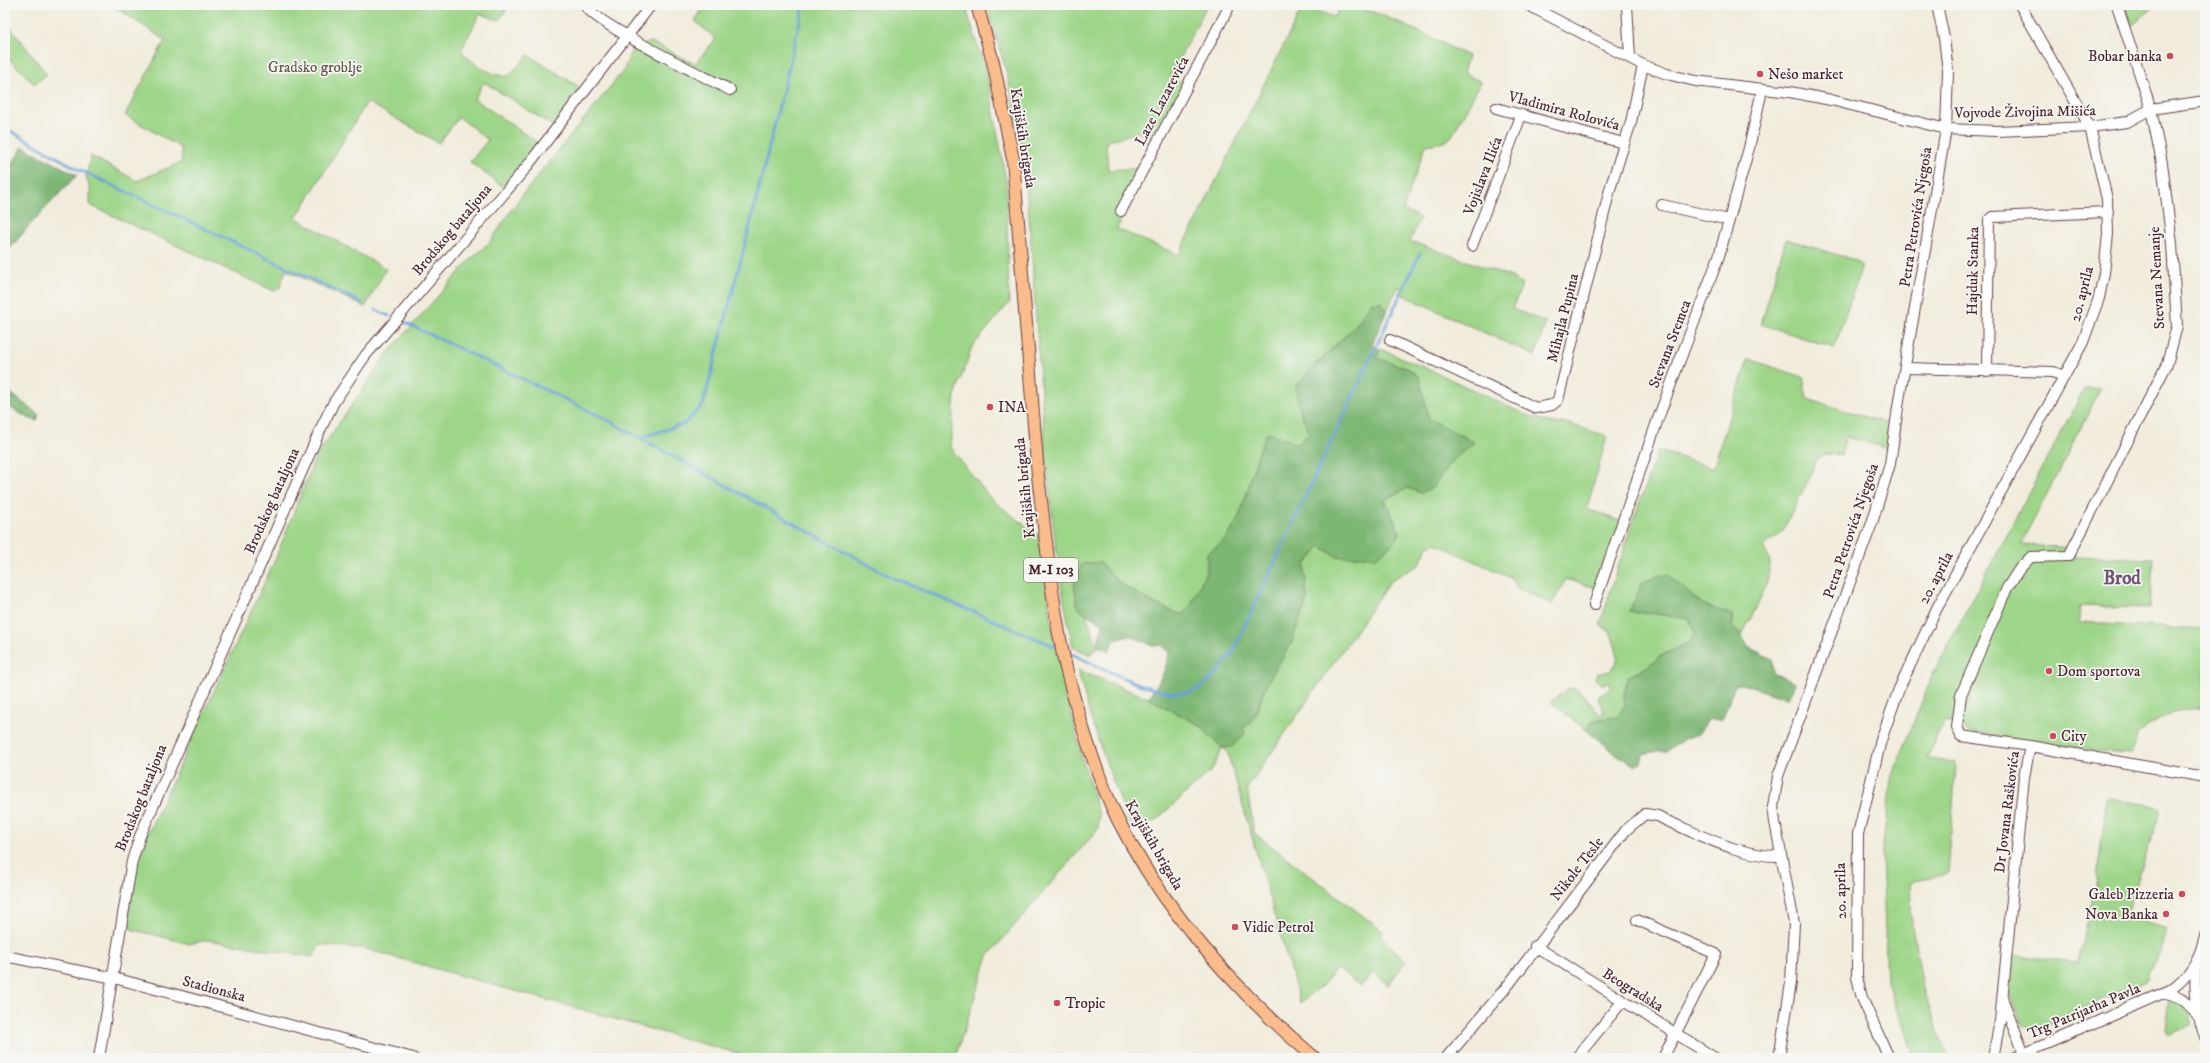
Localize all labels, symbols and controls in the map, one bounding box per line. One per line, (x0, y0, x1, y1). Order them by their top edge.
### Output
place label: Bobar banka (2088, 47, 2163, 66)
marker: Bobar banka (2165, 51, 2175, 61)
street label: Laze Lazarevića (1131, 53, 1194, 149)
park label: Gradsko groblje (268, 58, 362, 77)
place label: Nešo market (1768, 65, 1843, 84)
marker: Nešo market (1755, 69, 1765, 79)
street label: Krajiških brigada (1006, 87, 1040, 190)
street label: Vladimira Rolovića (1505, 87, 1622, 135)
street label: Vojvode Živojina Mišića (1953, 101, 2097, 123)
street label: Vojislava Ilića (1459, 133, 1507, 219)
street label: Petra Petrovića Njegoša (1896, 145, 1937, 288)
street label: Brodskog bataljona (408, 180, 496, 280)
street label: Hajduk Stanka (1963, 226, 1983, 315)
street label: Stevana Nemanje (2145, 226, 2169, 330)
street label: 20. aprila (2066, 264, 2098, 324)
street label: Mihajla Pupina (1543, 271, 1583, 364)
street label: Stevana Sremca (1644, 297, 1696, 391)
place label: INA (998, 398, 1026, 417)
marker: INA (985, 402, 995, 412)
street label: Krajiških brigada (1010, 436, 1040, 539)
street label: Brodskog bataljona (240, 444, 304, 557)
street label: Petra Petrovića Njegoša (1819, 460, 1883, 601)
street label: 20. aprila (1914, 548, 1958, 607)
road number: M-I 103 (1024, 558, 1078, 582)
district label: Brod (2103, 567, 2141, 590)
place label: Dom sportova (2057, 662, 2141, 681)
marker: Dom sportova (2044, 666, 2054, 676)
place label: City (2061, 727, 2088, 746)
marker: City (2048, 731, 2058, 741)
street label: Brodskog bataljona (111, 741, 171, 854)
street label: Dr Jovana Raškovića (1990, 749, 2024, 874)
street label: Krajiških brigada (1120, 796, 1188, 894)
street label: Nikole Tesle (1546, 833, 1608, 905)
street label: 20. aprila (1831, 862, 1851, 919)
place label: Galeb Pizzeria (2089, 885, 2175, 904)
marker: Galeb Pizzeria (2177, 889, 2187, 899)
place label: Nova Banka (2085, 905, 2159, 924)
marker: Nova Banka (2161, 909, 2171, 919)
place label: Vidic Petrol (1242, 918, 1315, 937)
marker: Vidic Petrol (1230, 922, 1240, 932)
street label: Beogradska (1599, 964, 1668, 1017)
street label: Stadionska (180, 971, 248, 1007)
street label: Trg Patrijarha Pavla (2025, 978, 2144, 1043)
place label: Tropic (1065, 994, 1106, 1013)
marker: Tropic (1052, 998, 1062, 1008)

